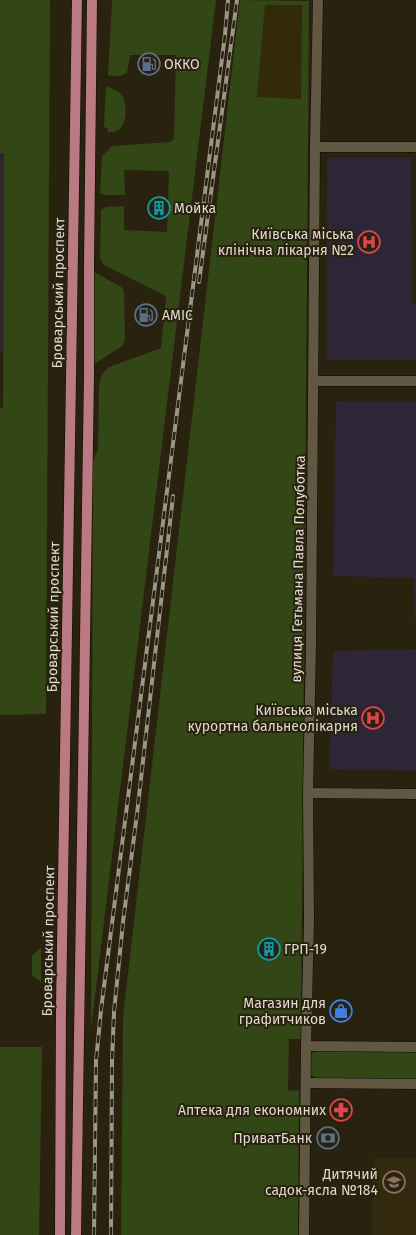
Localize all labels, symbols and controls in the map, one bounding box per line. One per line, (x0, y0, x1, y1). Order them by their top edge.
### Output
fuel station icon: ОККО (136, 51, 162, 77)
place label: ОККО (164, 56, 200, 73)
building icon: Мойка (146, 195, 172, 221)
place label: Мойка (174, 200, 216, 217)
street label: Броварський проспект (49, 217, 68, 369)
place label: Київська міська клінічна лікарня №2 (218, 226, 354, 259)
hospital icon: Київська міська клінічна лікарня №2 (356, 229, 382, 255)
fuel station icon: AMIC (133, 302, 159, 328)
place label: AMIC (162, 307, 193, 324)
street label: вулиця Гетьмана Павла Полуботка (288, 455, 309, 683)
street label: Броварський проспект (44, 541, 63, 693)
place label: Київська міська курортна бальнеолікарня (188, 702, 358, 735)
hospital icon: Київська міська курортна бальнеолікарня (360, 705, 386, 731)
street label: Броварський проспект (39, 865, 58, 1017)
building icon: ГРП-19 (256, 936, 282, 962)
place label: ГРП-19 (284, 941, 327, 958)
place label: Магазин для графитчиков (239, 995, 326, 1028)
shop icon: Магазин для графитчиков (328, 998, 354, 1024)
pharmacy icon: Аптека для економних (328, 1097, 354, 1123)
place label: Аптека для економних (178, 1102, 326, 1119)
bank icon: ПриватБанк (315, 1125, 341, 1151)
place label: ПриватБанк (233, 1130, 313, 1147)
place label: Дитячий садок-ясла №184 (265, 1166, 379, 1199)
school or university icon: Дитячий садок-ясла №184 (381, 1169, 407, 1195)

